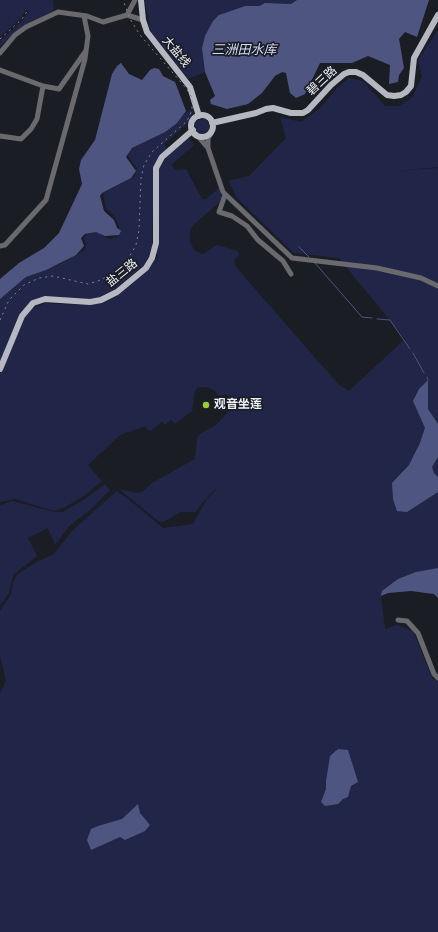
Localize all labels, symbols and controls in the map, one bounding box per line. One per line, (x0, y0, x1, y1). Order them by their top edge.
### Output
street label: 大盐线 (159, 34, 193, 70)
water label: 三洲田水库 (212, 42, 276, 58)
street label: 碧三路 (304, 63, 340, 99)
street label: 盐三路 (103, 256, 141, 290)
place label: 观音坐莲 (214, 398, 262, 412)
marker: 观音坐莲 (201, 400, 211, 410)

